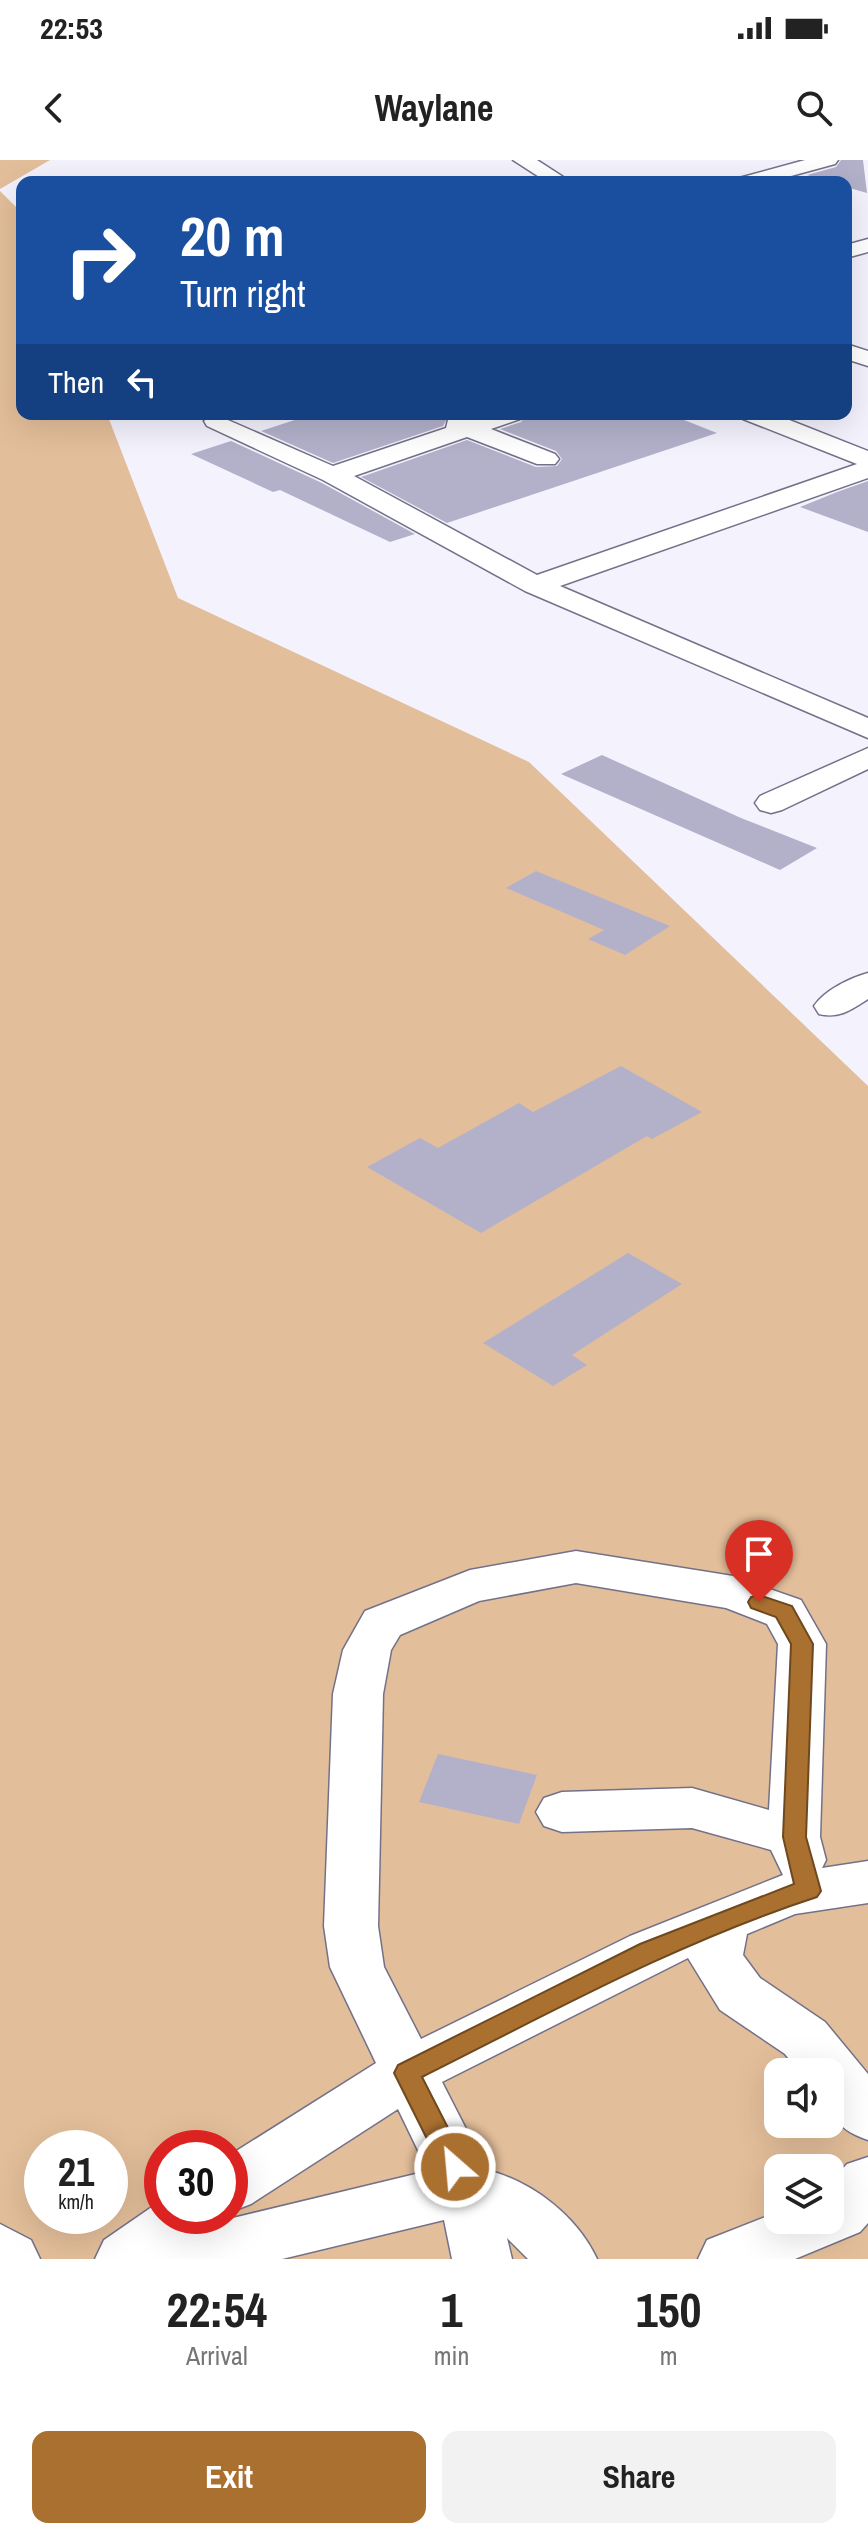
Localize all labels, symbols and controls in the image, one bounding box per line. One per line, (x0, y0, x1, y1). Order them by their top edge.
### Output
text: 22:53 (40, 8, 103, 48)
text: Waylane (375, 84, 493, 132)
icon: back (32, 86, 76, 130)
icon: search (792, 86, 836, 130)
text: 20 m (180, 198, 285, 273)
icon: right (48, 208, 152, 312)
text: Turn right (180, 270, 305, 318)
icon: left (120, 360, 164, 404)
text: Then (48, 362, 104, 402)
pin (725, 1520, 793, 1602)
icon: arrive (737, 1532, 781, 1576)
map controls (764, 2058, 844, 2234)
button: sound (764, 2058, 844, 2138)
position arrow (413, 2125, 497, 2209)
speed limit sign: 30 (144, 2130, 248, 2234)
text: 21 (58, 2145, 94, 2198)
button: layers (764, 2154, 844, 2234)
text: km/h (58, 2188, 94, 2215)
text: 22:54 (167, 2277, 267, 2342)
text: 1 (441, 2277, 462, 2342)
text: 150 (636, 2277, 701, 2342)
text: Arrival (186, 2338, 248, 2373)
text: min (434, 2338, 469, 2373)
text: m (660, 2338, 678, 2373)
button: Exit (32, 2431, 426, 2523)
button: Share (442, 2431, 836, 2523)

